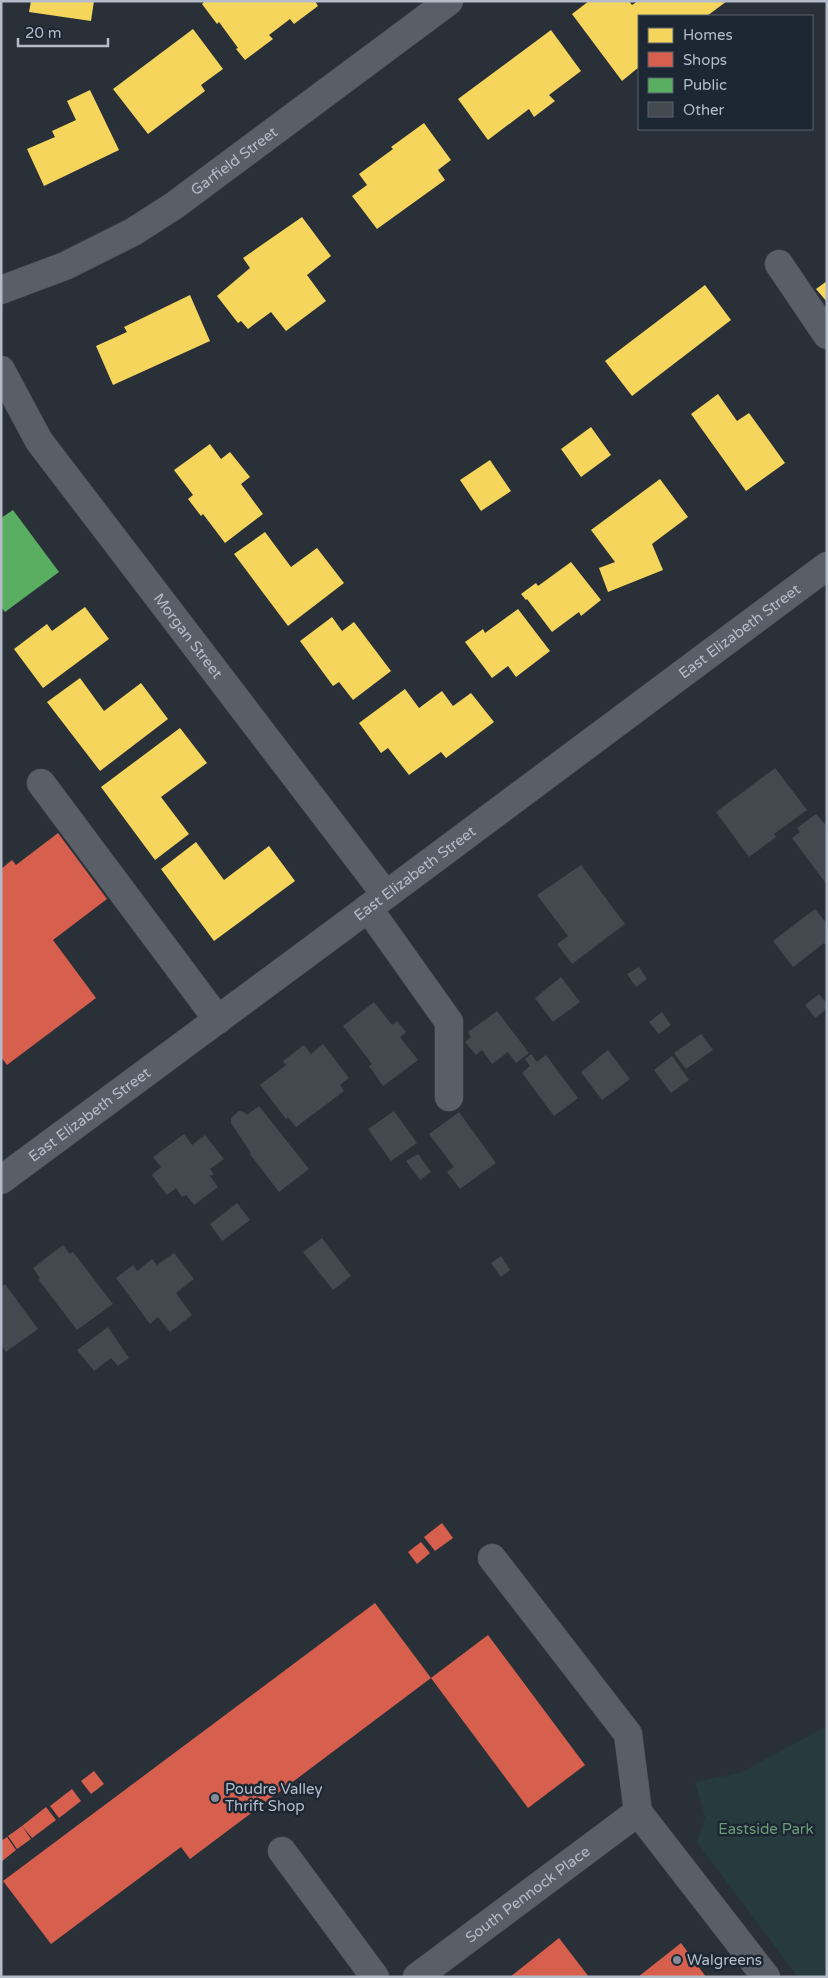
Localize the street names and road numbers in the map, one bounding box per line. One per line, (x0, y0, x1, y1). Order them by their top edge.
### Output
street label: Garfield Street (187, 123, 281, 199)
street label: East Elizabeth Street (675, 580, 804, 683)
street label: Morgan Street (150, 590, 227, 683)
street label: East Elizabeth Street (350, 822, 479, 925)
street label: East Elizabeth Street (25, 1063, 154, 1166)
street label: South Pennock Place (462, 1842, 593, 1947)

